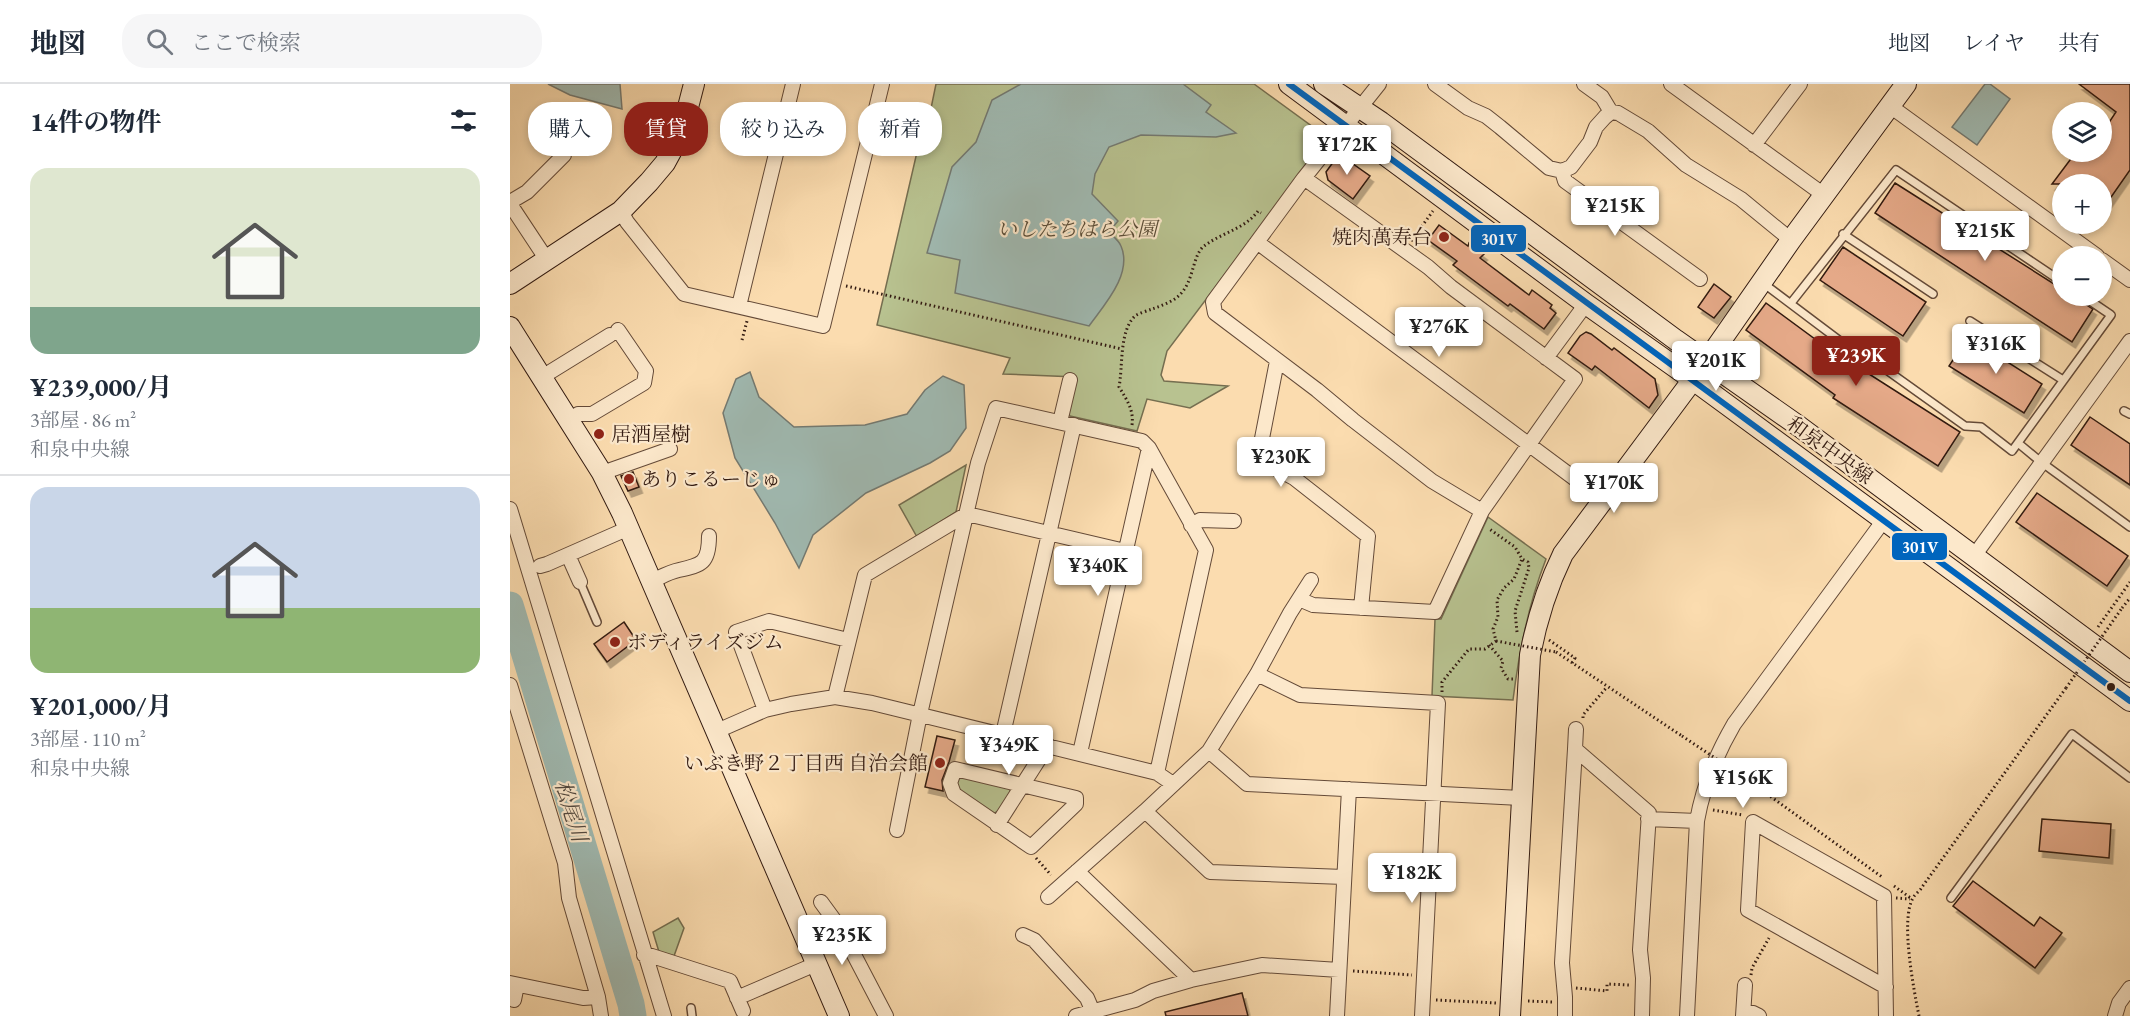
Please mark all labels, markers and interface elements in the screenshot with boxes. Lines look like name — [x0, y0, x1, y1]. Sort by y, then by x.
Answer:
search box — [122, 14, 542, 68]
text: 地図 — [30, 25, 86, 61]
icon: search — [143, 25, 176, 58]
text: ここで検索 — [191, 28, 301, 57]
text: 地図 — [1888, 29, 1930, 56]
text: レイヤ — [1963, 29, 2025, 56]
text: 共有 — [2058, 29, 2100, 56]
chip: 購入 — [528, 102, 612, 156]
chip: 賃貸 — [624, 102, 708, 156]
chip: 絞り込み — [720, 102, 846, 156]
chip: 新着 — [858, 102, 942, 156]
map controls — [2052, 102, 2112, 306]
button: layers — [2052, 102, 2112, 162]
icon: filters — [447, 104, 480, 137]
text: 14件の物件 — [30, 105, 162, 139]
pin: ¥172K — [1305, 125, 1389, 176]
text: ¥172K — [1317, 131, 1377, 157]
button: + — [2052, 174, 2112, 234]
pin: ¥215K — [1573, 186, 1657, 237]
text: ¥215K — [1585, 192, 1645, 218]
icon: home — [201, 207, 309, 315]
pin: ¥215K — [1943, 211, 2027, 262]
park label: いしたちはら公園 — [997, 216, 1160, 242]
text: ¥215K — [1955, 217, 2015, 243]
place label: 焼肉萬寿台 — [1332, 224, 1432, 250]
line badge: 301V — [1470, 224, 1527, 253]
text: 301V — [1481, 229, 1518, 250]
marker: 焼肉萬寿台 — [1437, 230, 1451, 244]
button: − — [2052, 246, 2112, 306]
pin: ¥276K — [1397, 307, 1481, 358]
text: ¥276K — [1409, 313, 1469, 339]
pin: ¥316K — [1954, 324, 2038, 375]
text: ¥316K — [1966, 330, 2026, 356]
pin: ¥239K — [1814, 336, 1898, 387]
pin: ¥201K — [1674, 341, 1758, 392]
text: ¥239K — [1826, 342, 1886, 368]
text: ¥201K — [1686, 347, 1746, 373]
text: ¥239,000/月 — [30, 370, 172, 404]
text: 3部屋 · 86 m² — [30, 407, 136, 433]
street label: 和泉中央線 — [1782, 410, 1878, 490]
place label: 居酒屋樹 — [611, 421, 691, 447]
marker: 居酒屋樹 — [592, 427, 606, 441]
text: 和泉中央線 — [30, 436, 130, 462]
pin: ¥230K — [1239, 437, 1323, 488]
text: ¥230K — [1251, 443, 1311, 469]
pin: ¥170K — [1572, 463, 1656, 514]
place label: ありこるーじゅ — [641, 466, 781, 492]
text: ¥170K — [1584, 469, 1644, 495]
marker: ありこるーじゅ — [622, 472, 636, 486]
icon: home — [201, 526, 309, 634]
line badge: 301V — [1891, 532, 1948, 561]
text: 301V — [1902, 537, 1939, 558]
pin: ¥340K — [1056, 546, 1140, 597]
text: ¥340K — [1068, 552, 1128, 578]
place label: ボディライズジム — [627, 629, 784, 655]
marker: ボディライズジム — [608, 635, 622, 649]
unlabelled marker — [2105, 681, 2117, 693]
text: ¥201,000/月 — [30, 689, 172, 723]
pin: ¥349K — [967, 725, 1051, 776]
text: 3部屋 · 110 m² — [30, 726, 146, 752]
text: ¥349K — [979, 731, 1039, 757]
place label: いぶき野２丁目西 自治会館 — [684, 750, 928, 776]
text: 和泉中央線 — [30, 755, 130, 781]
marker: いぶき野２丁目西 自治会館 — [933, 756, 947, 770]
pin: ¥156K — [1701, 758, 1785, 809]
text: ¥156K — [1713, 764, 1773, 790]
water label: 松尾川 — [549, 777, 594, 847]
pin: ¥182K — [1370, 853, 1454, 904]
text: ¥182K — [1382, 859, 1442, 885]
pin: ¥235K — [800, 915, 884, 966]
text: ¥235K — [812, 921, 872, 947]

